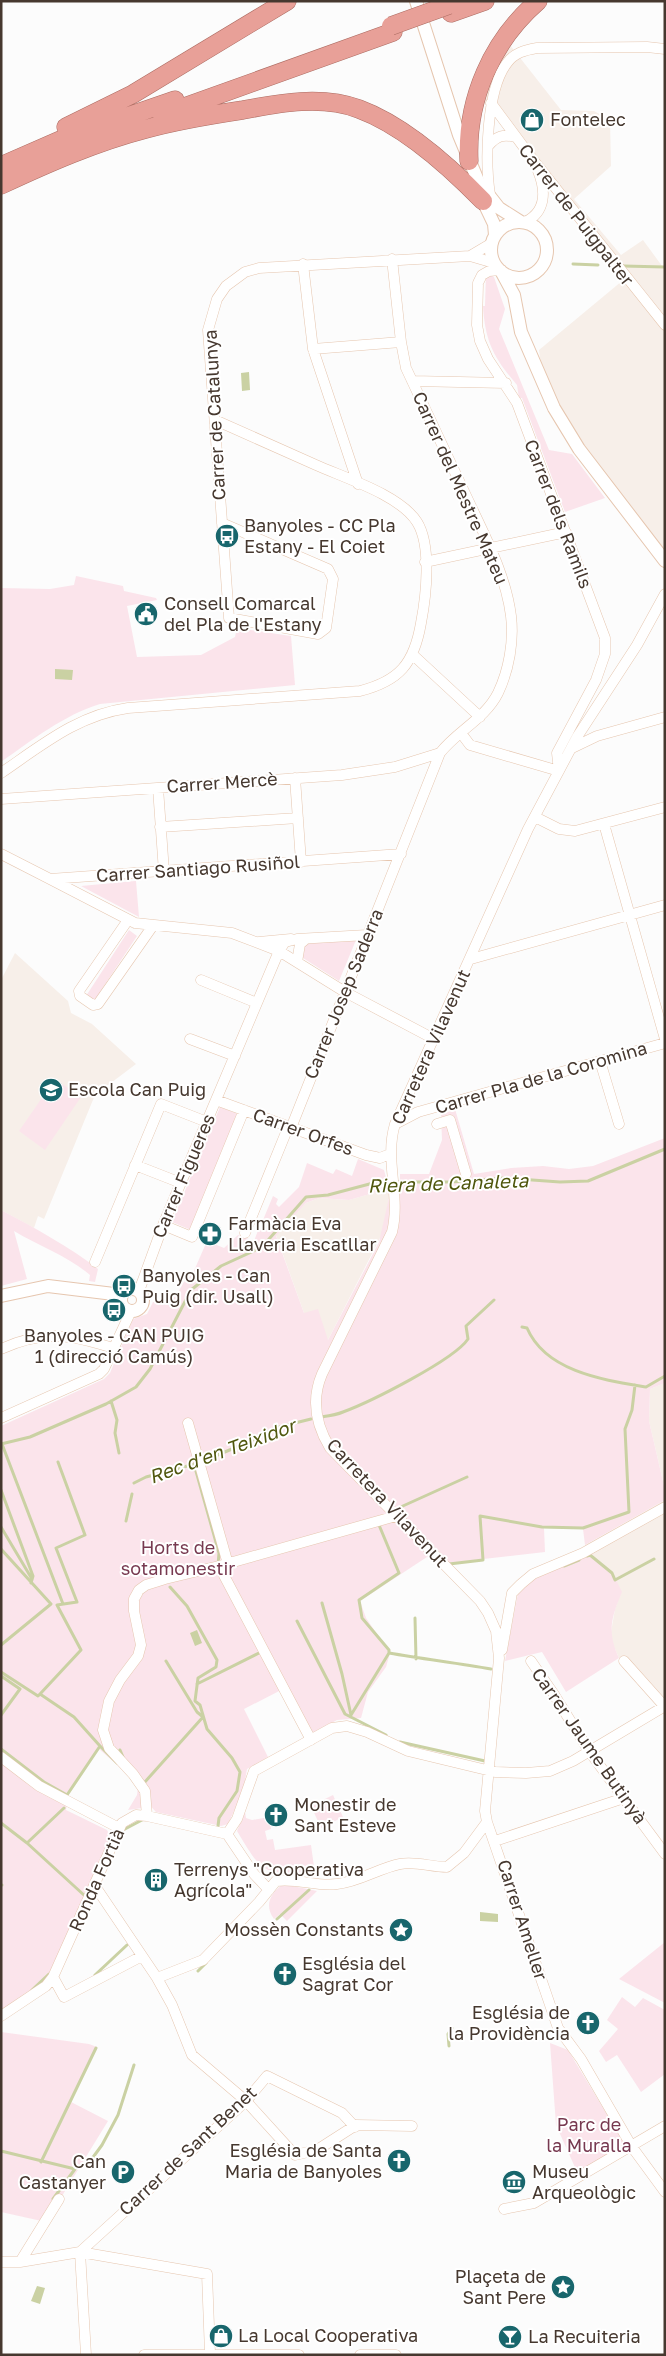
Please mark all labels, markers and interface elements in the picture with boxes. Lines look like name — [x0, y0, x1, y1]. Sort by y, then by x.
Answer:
shop icon: Fontelec — [519, 107, 545, 133]
place label: Fontelec — [550, 108, 626, 130]
street label: Carrer de Puigpalter — [515, 139, 639, 290]
street label: Carrer de Catalunya — [199, 329, 229, 501]
street label: Carrer del Mestre Mateu — [408, 388, 513, 587]
street label: Carrer dels Ramils — [520, 436, 597, 591]
place label: Banyoles - CC Pla Estany - El Coiet — [244, 514, 396, 557]
bus stop icon: Banyoles - CC Pla Estany - El Coiet — [214, 523, 240, 549]
place label: Consell Comarcal del Pla de l'Estany — [164, 592, 322, 635]
public building icon: Consell Comarcal del Pla de l'Estany — [133, 601, 159, 627]
street label: Carrer Mercè — [166, 767, 278, 797]
street label: Carrer Santiago Rusiñol — [95, 850, 301, 886]
street label: Carrer Josep Saderra — [299, 905, 387, 1082]
street label: Carretera Vilavenut — [386, 966, 474, 1128]
street label: Carrer Pla de la Coromina — [432, 1036, 649, 1118]
school or university icon: Escola Can Puig — [38, 1077, 64, 1103]
place label: Escola Can Puig — [68, 1078, 206, 1100]
street label: Carrer Orfes — [250, 1103, 357, 1159]
street label: Carrer Figueres — [147, 1110, 219, 1241]
water label: Riera de Canaleta — [367, 1168, 530, 1197]
place label: Farmàcia Eva Llaveria Escatllar — [228, 1212, 377, 1255]
pharmacy icon: Farmàcia Eva Llaveria Escatllar — [197, 1221, 223, 1247]
place label: Banyoles - Can Puig (dir. Usall) — [142, 1264, 274, 1307]
bus stop icon: Banyoles - Can Puig (dir. Usall) — [111, 1273, 137, 1299]
bus stop icon: Banyoles - CAN PUIG 1 (direcció Camús) — [101, 1297, 127, 1323]
place label: Banyoles - CAN PUIG 1 (direcció Camús) — [24, 1324, 204, 1367]
water label: Rec d'en Teixidor — [145, 1412, 301, 1488]
street label: Carretera Vilavenut — [323, 1434, 453, 1571]
park label: Horts de sotamonestir — [121, 1536, 235, 1579]
street label: Carrer Jaume Butinyà — [528, 1663, 652, 1828]
place label: Monestir de Sant Esteve — [294, 1793, 396, 1836]
church icon: Monestir de Sant Esteve — [263, 1802, 289, 1828]
street label: Ronda Fortià — [64, 1825, 129, 1935]
street label: Carrer Ameller — [493, 1857, 553, 1983]
place label: Terrenys "Cooperativa Agrícola" — [174, 1858, 364, 1901]
building icon: Terrenys "Cooperativa Agrícola" — [143, 1867, 169, 1893]
place icon: Mossèn Constants — [388, 1917, 414, 1943]
place label: Mossèn Constants — [224, 1918, 384, 1940]
place label: Església del Sagrat Cor — [302, 1952, 406, 1995]
church icon: Església del Sagrat Cor — [272, 1961, 298, 1987]
place label: Església de la Providència — [448, 2001, 570, 2044]
church icon: Església de la Providència — [575, 2010, 601, 2036]
street label: Carrer de Sant Benet — [114, 2081, 261, 2220]
park label: Parc de la Muralla — [546, 2113, 632, 2156]
place label: Església de Santa Maria de Banyoles — [225, 2139, 382, 2182]
church icon: Església de Santa Maria de Banyoles — [386, 2148, 412, 2174]
place label: Can Castanyer — [19, 2150, 106, 2193]
parking icon: Can Castanyer — [110, 2159, 136, 2185]
place label: Museu Arqueològic — [532, 2160, 636, 2203]
museum icon: Museu Arqueològic — [501, 2169, 527, 2195]
place label: Plaçeta de Sant Pere — [455, 2265, 546, 2308]
place icon: Plaçeta de Sant Pere — [550, 2274, 576, 2300]
shop icon: La Local Cooperativa — [208, 2323, 234, 2349]
place label: La Local Cooperativa — [238, 2324, 418, 2346]
bar icon: La Recuiteria — [497, 2324, 523, 2350]
place label: La Recuiteria — [528, 2325, 641, 2347]

